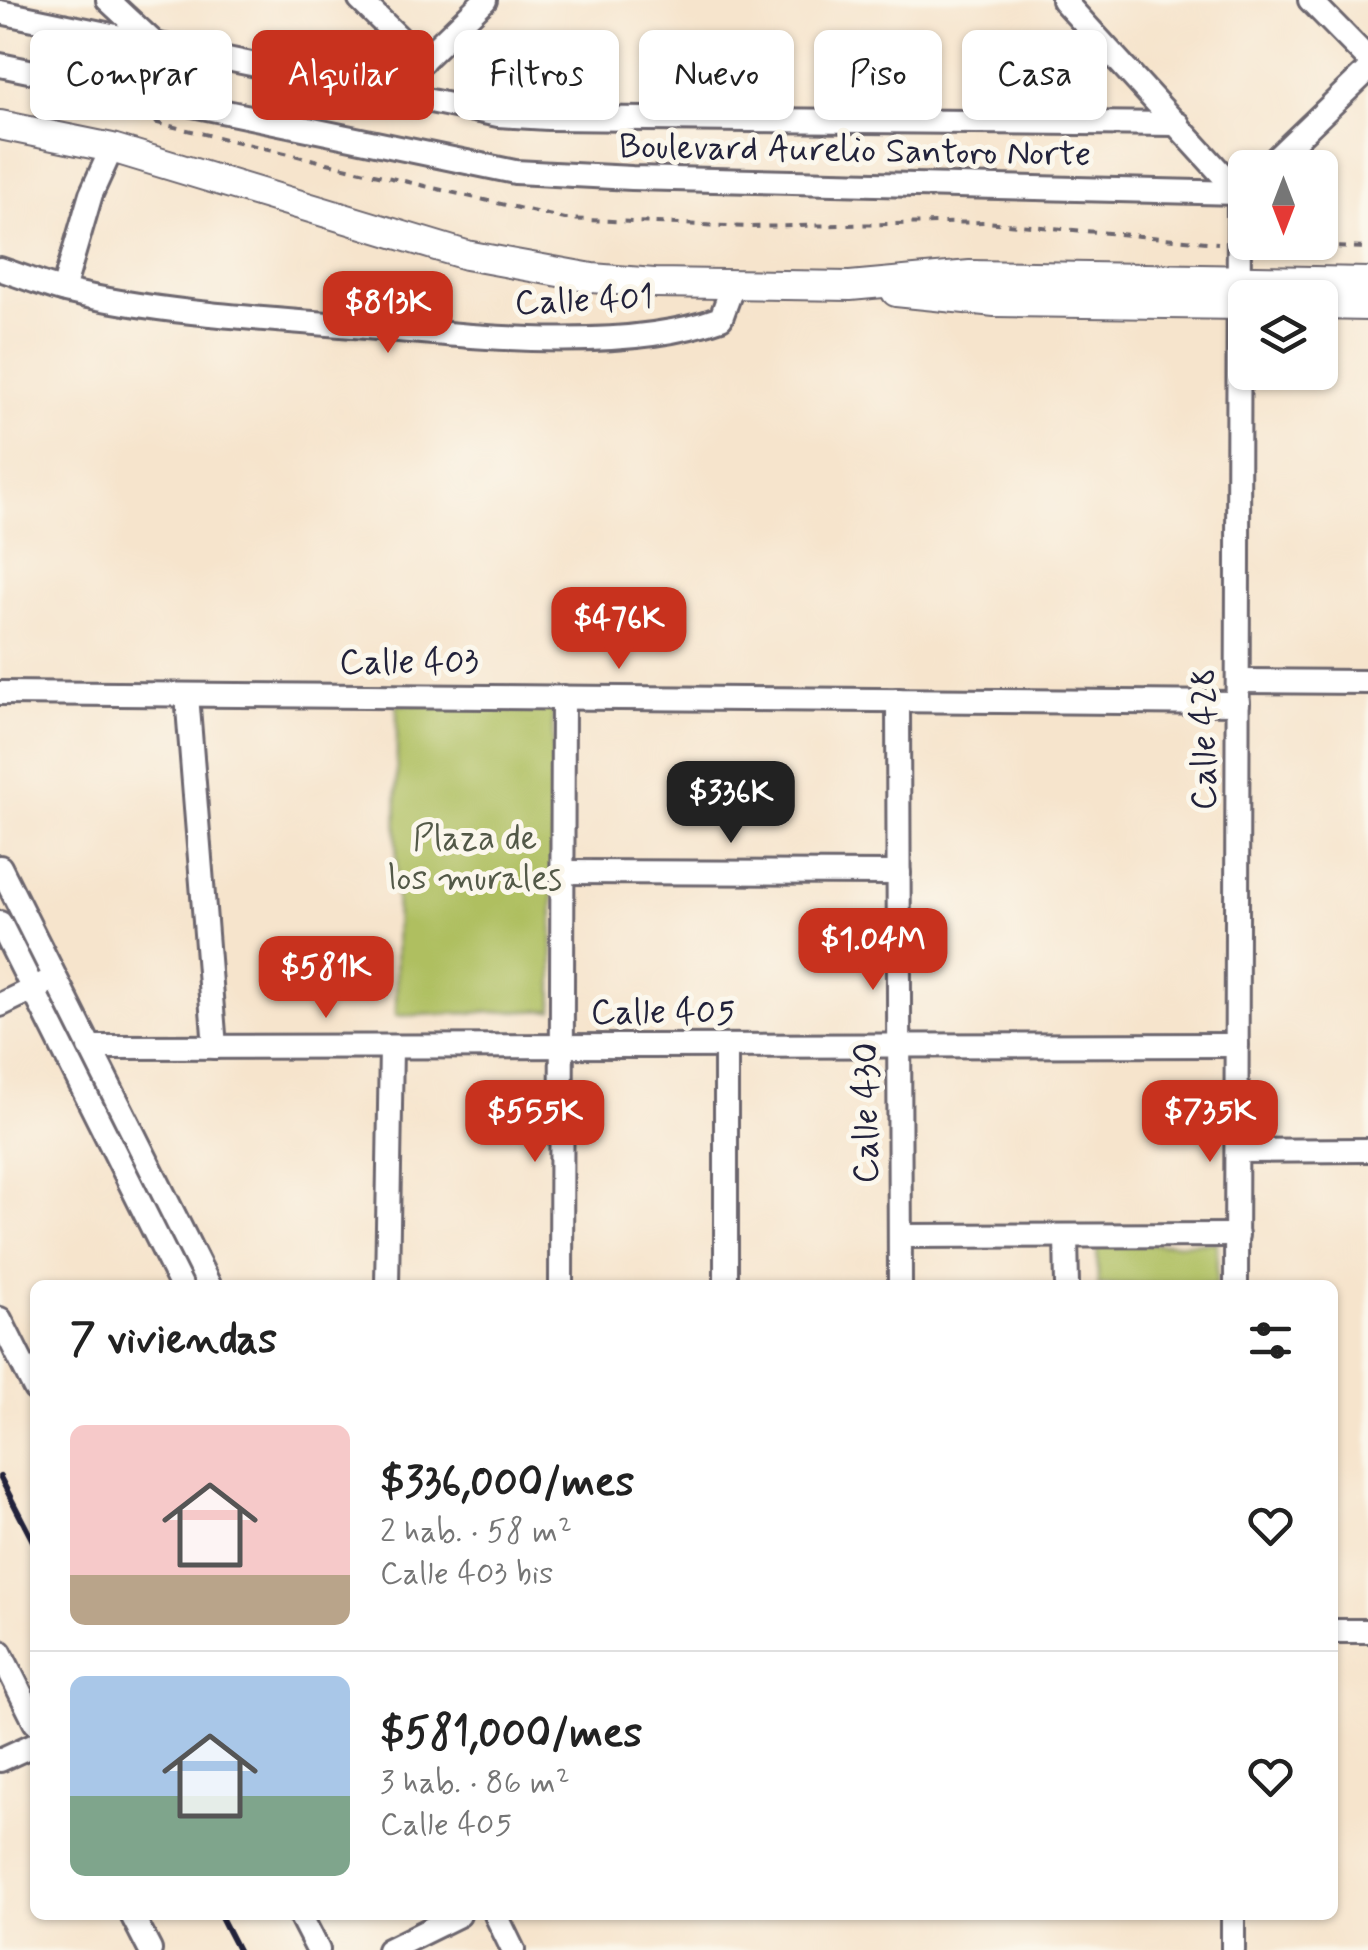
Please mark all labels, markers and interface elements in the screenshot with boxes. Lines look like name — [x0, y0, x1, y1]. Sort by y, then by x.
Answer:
chip: Comprar — [30, 30, 232, 120]
chip: Alquilar — [252, 30, 434, 120]
chip: Filtros — [454, 30, 619, 120]
chip: Nuevo — [639, 30, 794, 120]
chip: Piso — [814, 30, 942, 120]
chip: Casa — [962, 30, 1107, 120]
street label: Boulevard Aurelio Santoro Norte — [619, 124, 1091, 178]
north arrow — [1228, 150, 1338, 260]
map controls — [1228, 150, 1338, 390]
pin: $813K — [318, 271, 458, 356]
street label: Calle 401 — [514, 276, 654, 326]
button: layers — [1228, 280, 1338, 390]
text: $813K — [345, 282, 431, 324]
pin: $476K — [549, 587, 689, 672]
text: $476K — [573, 598, 665, 640]
street label: Calle 403 — [339, 640, 479, 686]
street label: Calle 428 — [1182, 668, 1228, 810]
pin: $336K — [661, 761, 801, 846]
text: $336K — [689, 772, 773, 814]
park label: Plaza de los murales — [388, 816, 562, 902]
pin: $1.04M — [792, 908, 954, 993]
text: $1.04M — [820, 919, 926, 961]
pin: $581K — [256, 936, 396, 1021]
text: $581K — [281, 947, 371, 989]
street label: Calle 405 — [591, 990, 735, 1036]
street label: Calle 430 — [844, 1043, 890, 1183]
pin: $555K — [465, 1080, 605, 1165]
pin: $735K — [1140, 1080, 1280, 1165]
text: $555K — [487, 1091, 583, 1133]
text: $735K — [1164, 1091, 1256, 1133]
text: 7 viviendas — [70, 1313, 277, 1368]
icon: filters — [1243, 1313, 1298, 1368]
text: $336,000/mes — [380, 1456, 634, 1511]
icon: home — [150, 1465, 270, 1585]
icon: heart — [1243, 1498, 1298, 1553]
text: 2 hab. · 58 m² — [380, 1511, 572, 1553]
text: Calle 403 bis — [380, 1553, 553, 1595]
text: $581,000/mes — [380, 1707, 642, 1762]
icon: home — [150, 1716, 270, 1836]
icon: heart — [1243, 1749, 1298, 1804]
text: 3 hab. · 86 m² — [380, 1762, 570, 1804]
text: Calle 405 — [380, 1804, 512, 1846]

